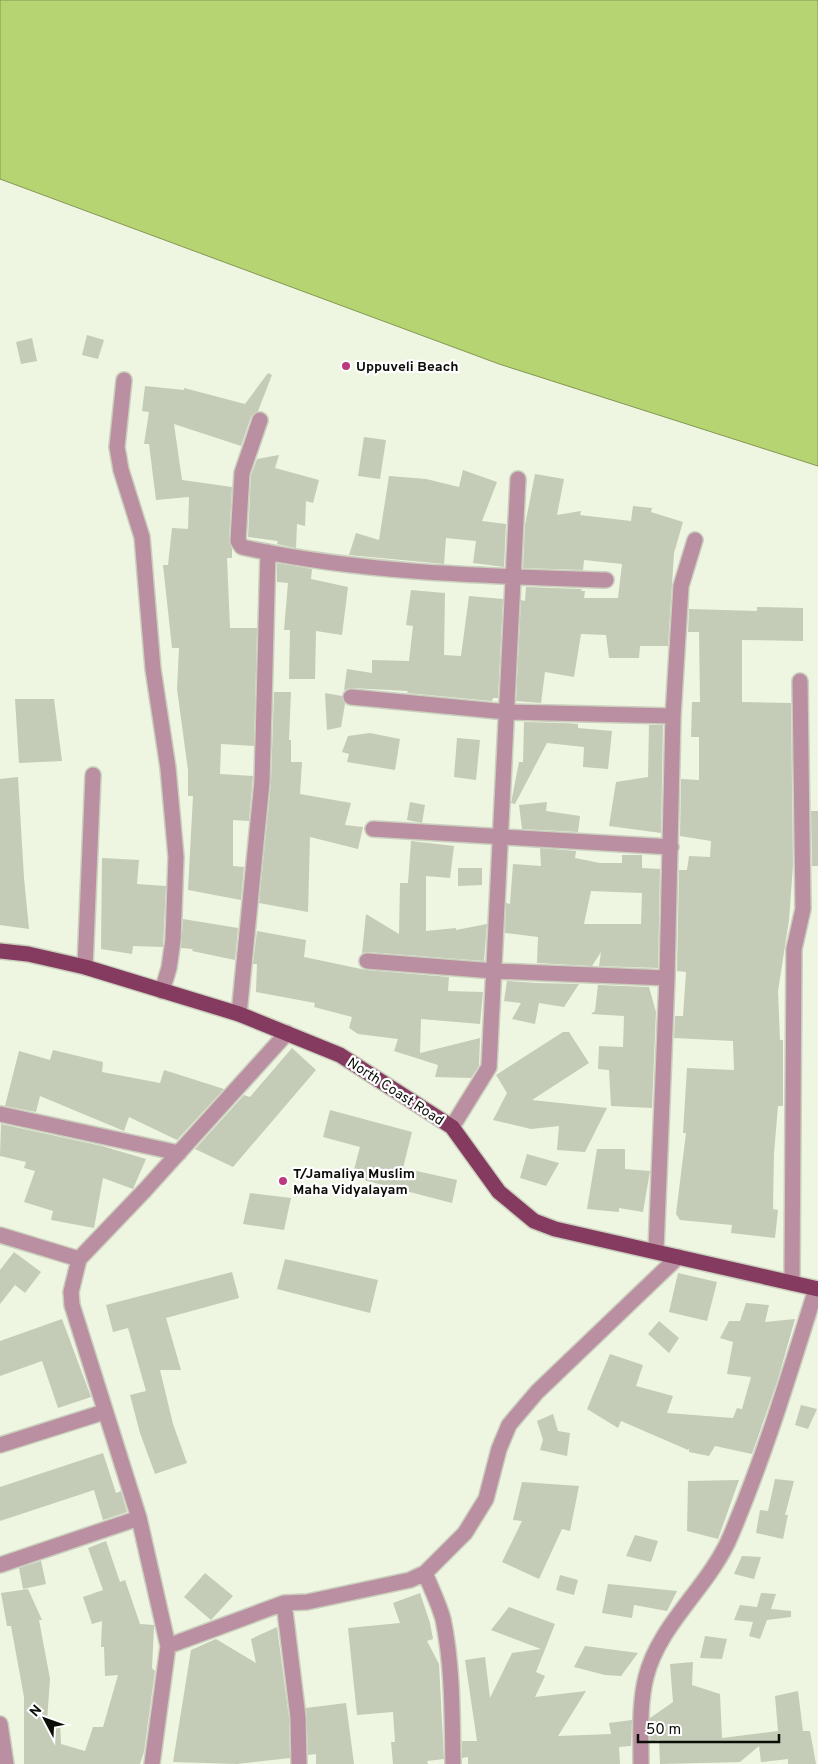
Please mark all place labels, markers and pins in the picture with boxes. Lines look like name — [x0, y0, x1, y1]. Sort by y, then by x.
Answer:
place label: Uppuveli Beach — [356, 359, 459, 376]
marker: Uppuveli Beach — [340, 360, 352, 372]
place label: T/Jamaliya Muslim Maha Vidyalayam — [293, 1166, 415, 1199]
marker: T/Jamaliya Muslim Maha Vidyalayam — [277, 1175, 289, 1187]

